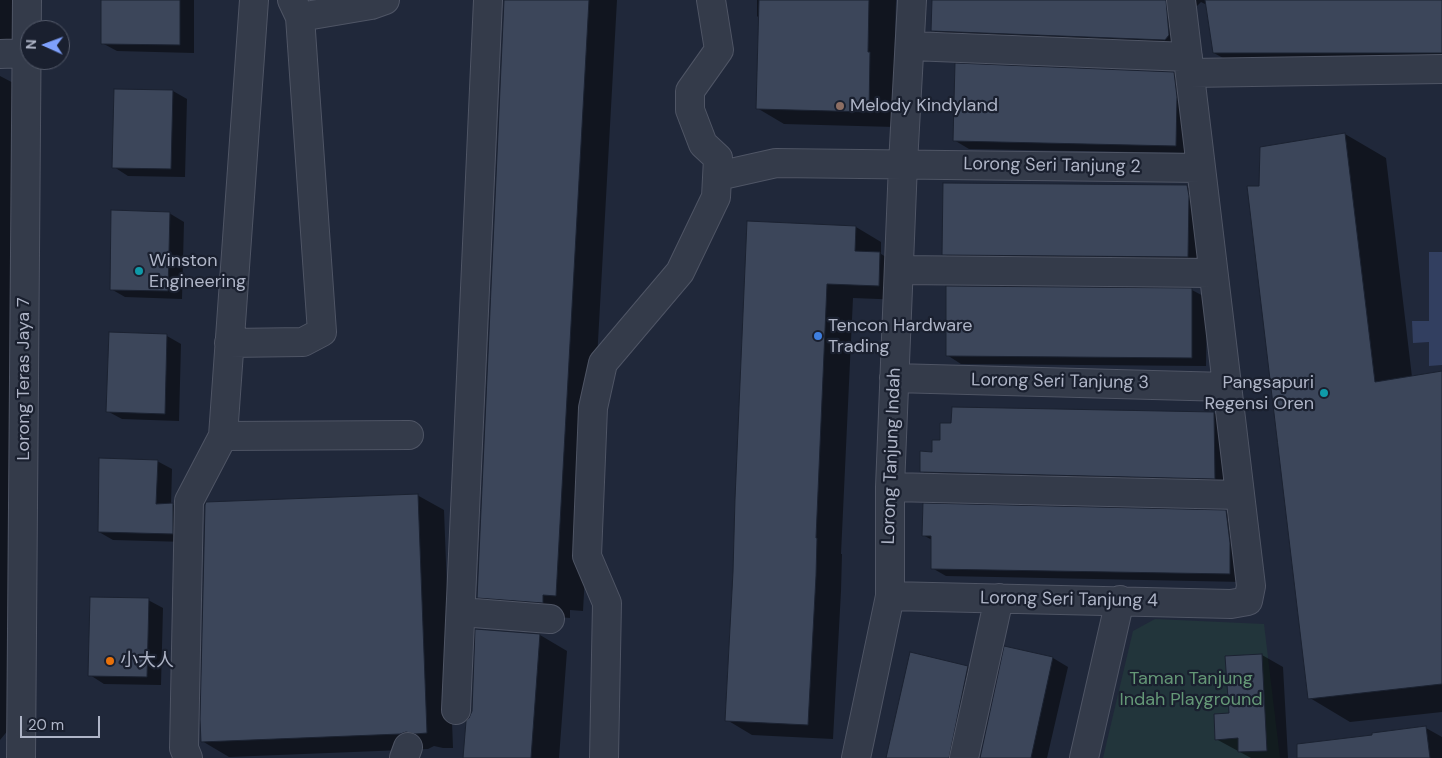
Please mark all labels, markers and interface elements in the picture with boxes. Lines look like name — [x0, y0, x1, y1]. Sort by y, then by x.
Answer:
north arrow — [20, 20, 70, 70]
text: N — [22, 39, 40, 50]
place label: Melody Kindyland — [850, 95, 998, 117]
marker: Melody Kindyland — [834, 100, 846, 112]
street label: Lorong Seri Tanjung 2 — [963, 154, 1141, 178]
place label: Winston Engineering — [149, 250, 246, 292]
marker: Winston Engineering — [133, 265, 145, 277]
street label: Lorong Teras Jaya 7 — [13, 297, 35, 461]
place label: Tencon Hardware Trading — [828, 315, 973, 358]
marker: Tencon Hardware Trading — [812, 330, 824, 342]
street label: Lorong Tanjung Indah — [878, 367, 906, 545]
street label: Lorong Seri Tanjung 3 — [971, 370, 1149, 394]
place label: Pangsapuri Regensi Oren — [1204, 372, 1314, 414]
marker: Pangsapuri Regensi Oren — [1318, 387, 1330, 399]
street label: Lorong Seri Tanjung 4 — [980, 588, 1158, 612]
place label: 小大人 — [120, 650, 174, 672]
marker: 小大人 — [104, 655, 116, 667]
park label: Taman Tanjung Indah Playground — [1119, 668, 1263, 711]
scale bar — [22, 706, 102, 738]
text: 20 m — [28, 715, 64, 735]

